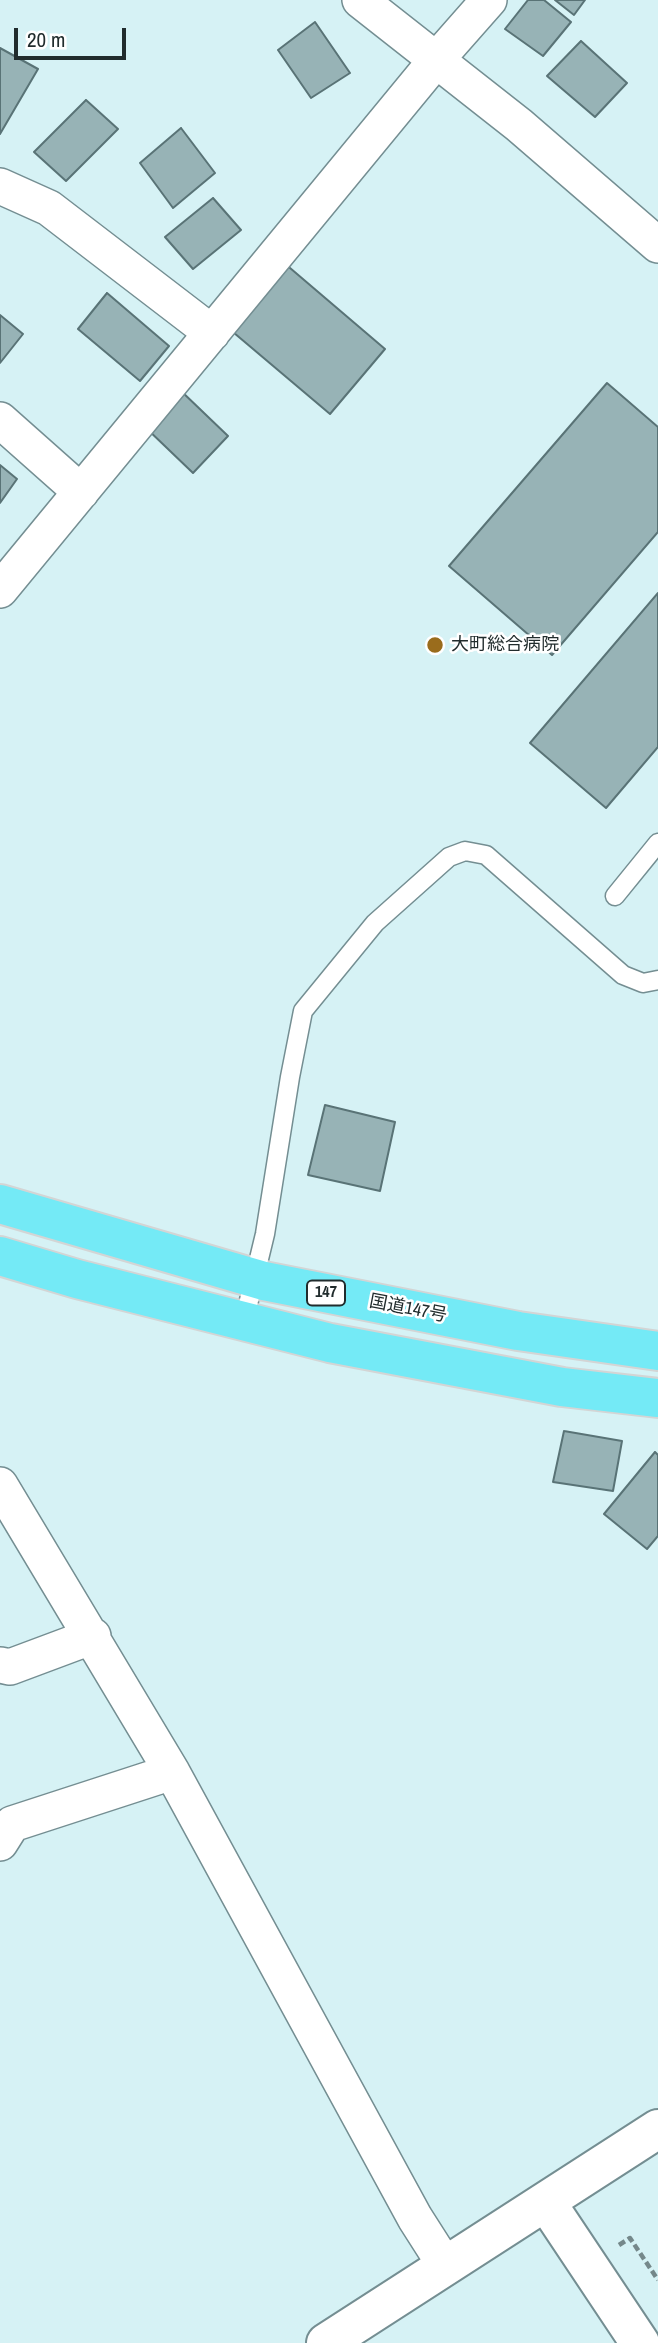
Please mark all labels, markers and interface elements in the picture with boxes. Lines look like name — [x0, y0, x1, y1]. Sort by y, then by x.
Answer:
scale bar — [18, 14, 130, 58]
text: 20 m — [27, 25, 65, 54]
place label: 大町総合病院 — [451, 634, 559, 656]
marker: 大町総合病院 — [425, 635, 445, 655]
road number: 147 — [307, 1280, 345, 1306]
street label: 国道147号 — [367, 1291, 449, 1327]

